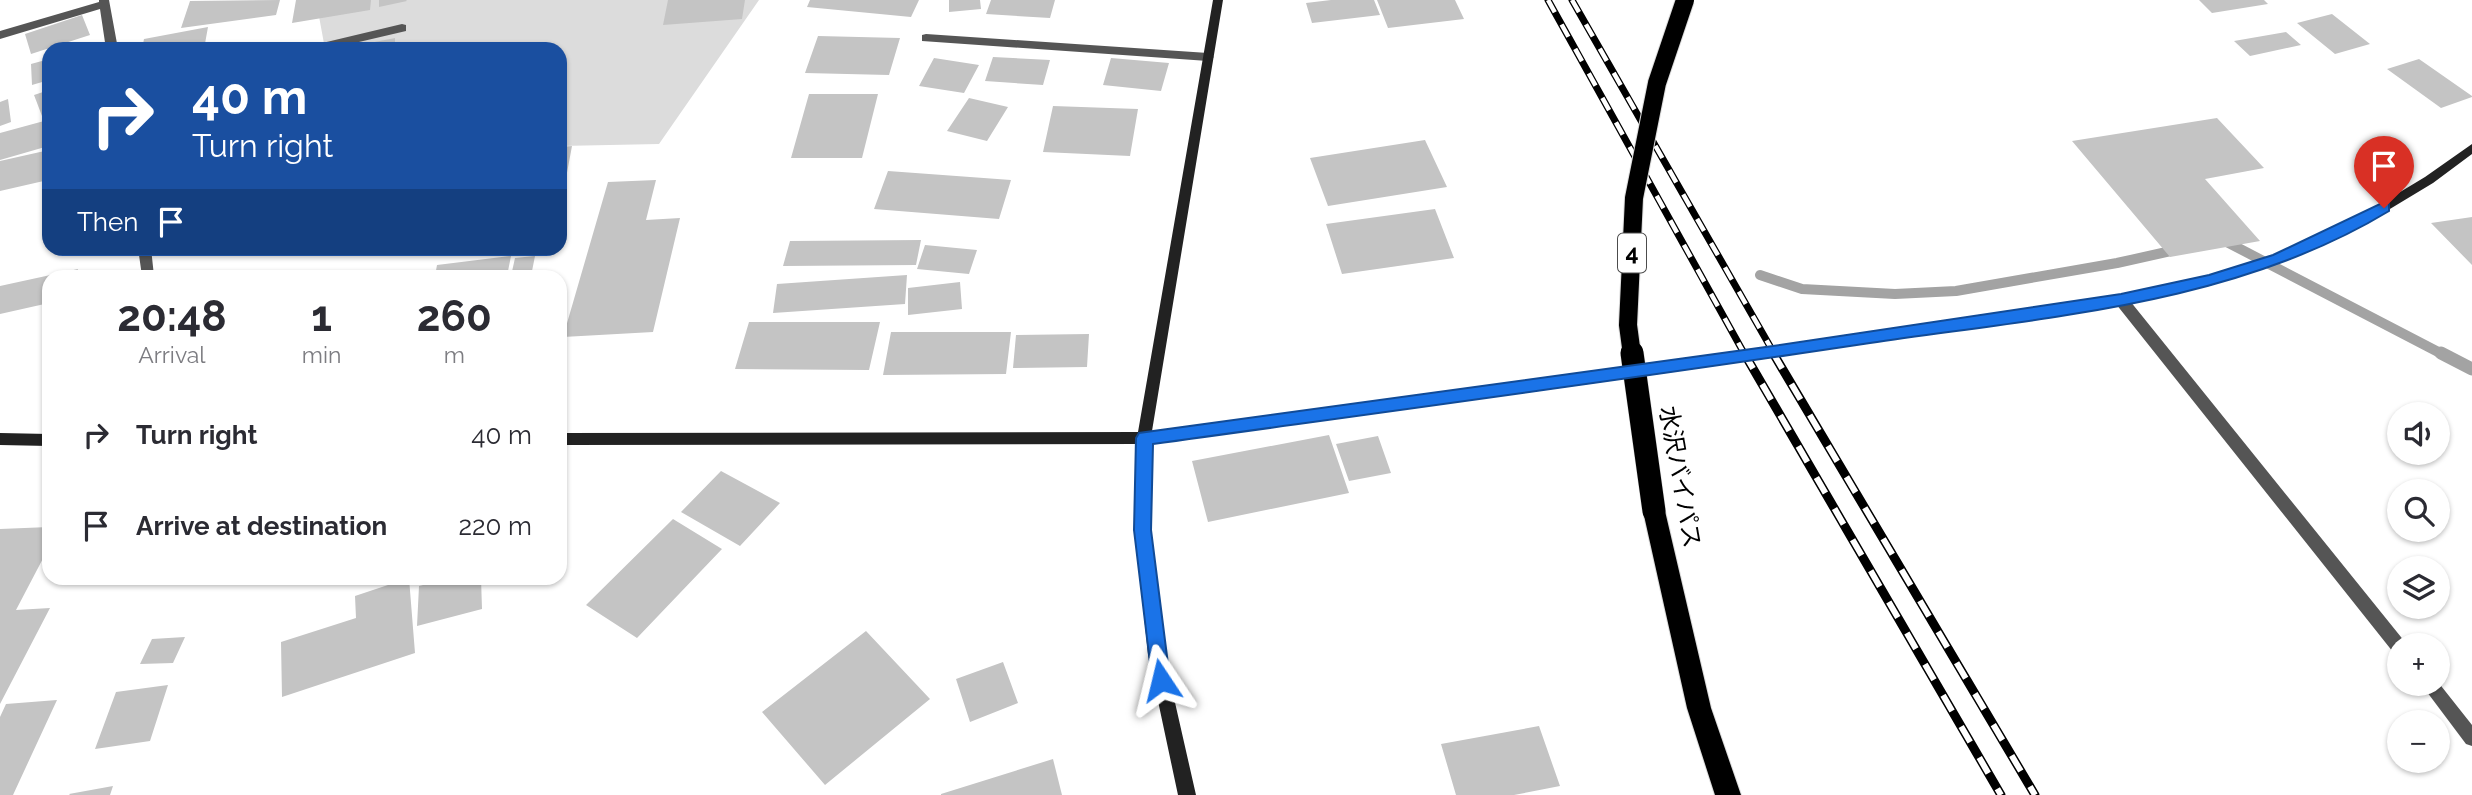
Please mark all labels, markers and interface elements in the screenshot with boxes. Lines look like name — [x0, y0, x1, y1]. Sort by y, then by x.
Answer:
text: 40 m — [192, 68, 307, 125]
icon: right — [77, 70, 168, 161]
text: Turn right — [192, 127, 333, 164]
pin — [2354, 136, 2414, 208]
icon: arrive — [2365, 147, 2403, 185]
icon: arrive — [152, 203, 190, 241]
text: Then — [77, 207, 138, 237]
road number: 4 — [1618, 234, 1646, 272]
text: 20:48 — [117, 292, 227, 341]
text: 1 — [311, 292, 332, 341]
text: 260 — [417, 292, 492, 341]
text: Arrival — [138, 341, 206, 368]
text: min — [302, 341, 341, 368]
text: m — [444, 341, 465, 368]
map controls — [2387, 402, 2450, 773]
button: sound — [2387, 402, 2450, 465]
street label: 水沢バイパス — [1654, 404, 1707, 550]
icon: right — [77, 416, 115, 454]
text: Turn right — [136, 420, 257, 450]
text: 40 m — [471, 420, 532, 450]
button: search — [2387, 479, 2450, 542]
icon: arrive — [77, 507, 115, 545]
text: Arrive at destination — [136, 511, 387, 541]
text: 220 m — [458, 511, 532, 541]
button: layers — [2387, 556, 2450, 619]
button: + — [2387, 633, 2450, 696]
position arrow — [1124, 643, 1198, 717]
button: − — [2387, 710, 2450, 773]

